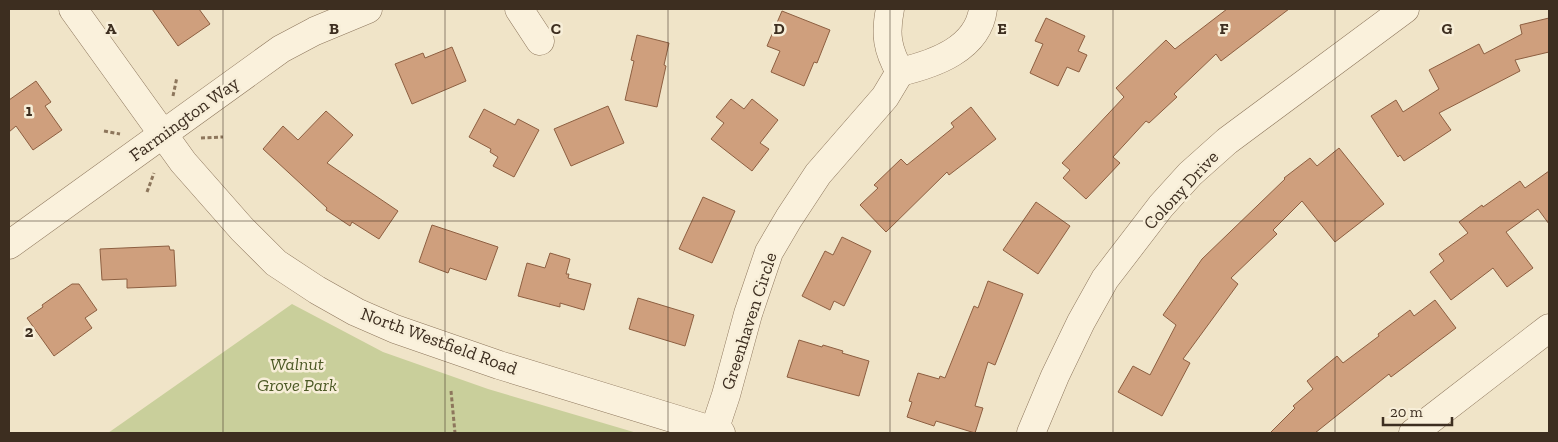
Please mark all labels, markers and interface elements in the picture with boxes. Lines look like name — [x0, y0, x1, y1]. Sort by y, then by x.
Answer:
text: A — [106, 19, 117, 38]
text: B — [329, 19, 339, 38]
text: C — [551, 19, 561, 38]
text: D — [773, 19, 785, 38]
text: E — [997, 19, 1007, 38]
text: F — [1219, 19, 1229, 38]
text: G — [1442, 19, 1453, 38]
street label: Farmington Way — [125, 71, 244, 166]
text: 1 — [26, 101, 33, 120]
street label: Colony Drive — [1139, 146, 1223, 234]
street label: Greenhaven Circle — [716, 250, 782, 392]
street label: North Westfield Road — [358, 302, 520, 380]
text: 2 — [25, 322, 34, 341]
park label: Walnut Grove Park — [257, 353, 337, 396]
scale bar — [1383, 394, 1452, 426]
text: 20 m — [1390, 403, 1423, 421]

